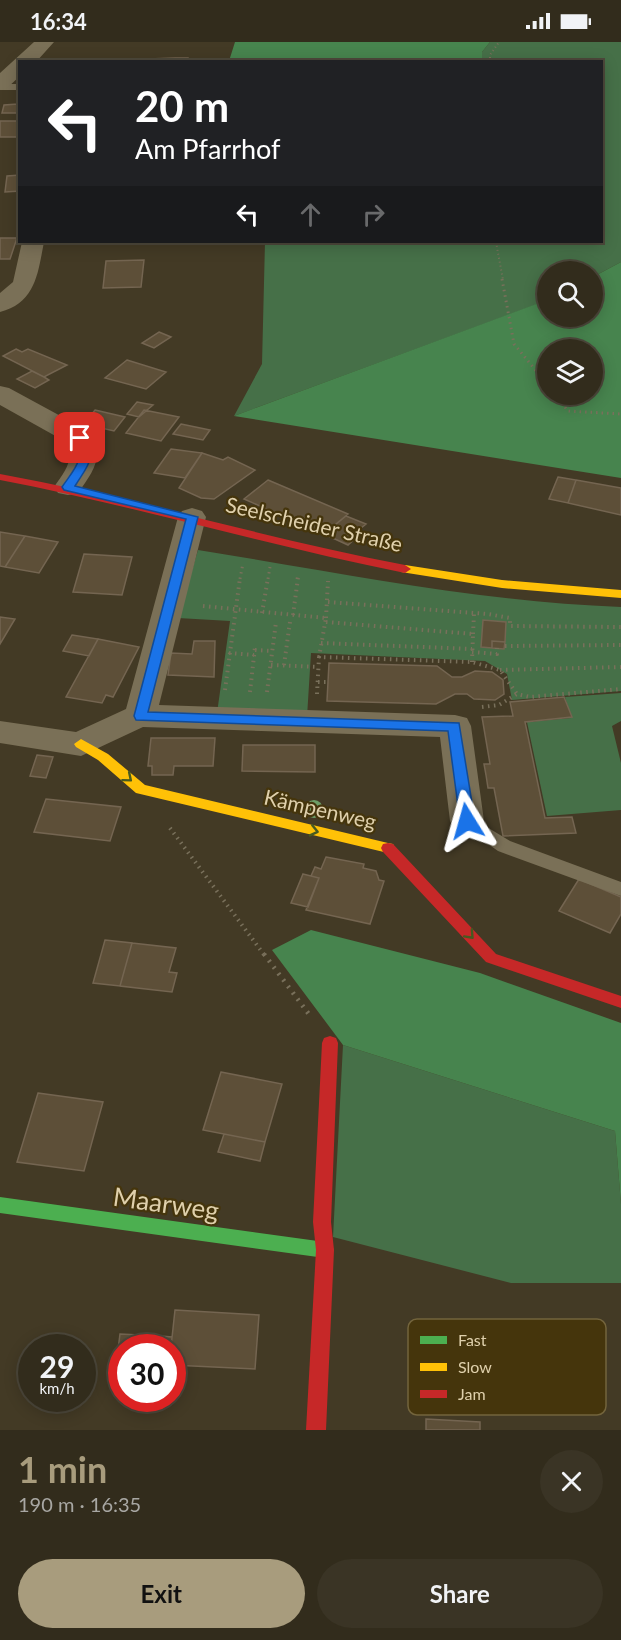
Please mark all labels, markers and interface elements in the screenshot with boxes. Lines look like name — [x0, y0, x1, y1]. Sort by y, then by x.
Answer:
text: 16:34 — [30, 8, 87, 35]
text: 20 m — [135, 81, 229, 131]
icon: left — [36, 84, 114, 162]
text: Am Pfarrhof — [135, 132, 281, 165]
icon: left — [231, 198, 264, 231]
icon: ahead — [294, 198, 327, 231]
icon: right — [357, 198, 390, 231]
map controls — [537, 261, 603, 405]
button: search — [537, 261, 603, 327]
button: layers — [537, 339, 603, 405]
pin — [54, 412, 105, 463]
icon: arrive — [63, 421, 96, 454]
street label: Seelscheider Straße — [224, 491, 405, 556]
one-way arrow — [121, 771, 132, 782]
street label: Kämpenweg — [262, 783, 379, 834]
position arrow — [435, 789, 499, 853]
one-way arrow — [309, 823, 319, 836]
one-way arrow — [463, 928, 474, 939]
street label: Maarweg — [111, 1180, 221, 1226]
legend — [408, 1319, 606, 1415]
text: Fast — [458, 1330, 487, 1349]
speed limit sign: 30 — [108, 1334, 186, 1412]
text: 29 — [40, 1348, 74, 1384]
text: Slow — [458, 1357, 492, 1376]
text: km/h — [39, 1379, 75, 1397]
text: Jam — [458, 1384, 486, 1403]
text: 1 min — [18, 1447, 107, 1491]
button: close — [540, 1450, 603, 1513]
text: 190 m · 16:35 — [18, 1492, 141, 1516]
button: Exit — [18, 1559, 305, 1628]
button: Share — [317, 1559, 603, 1628]

